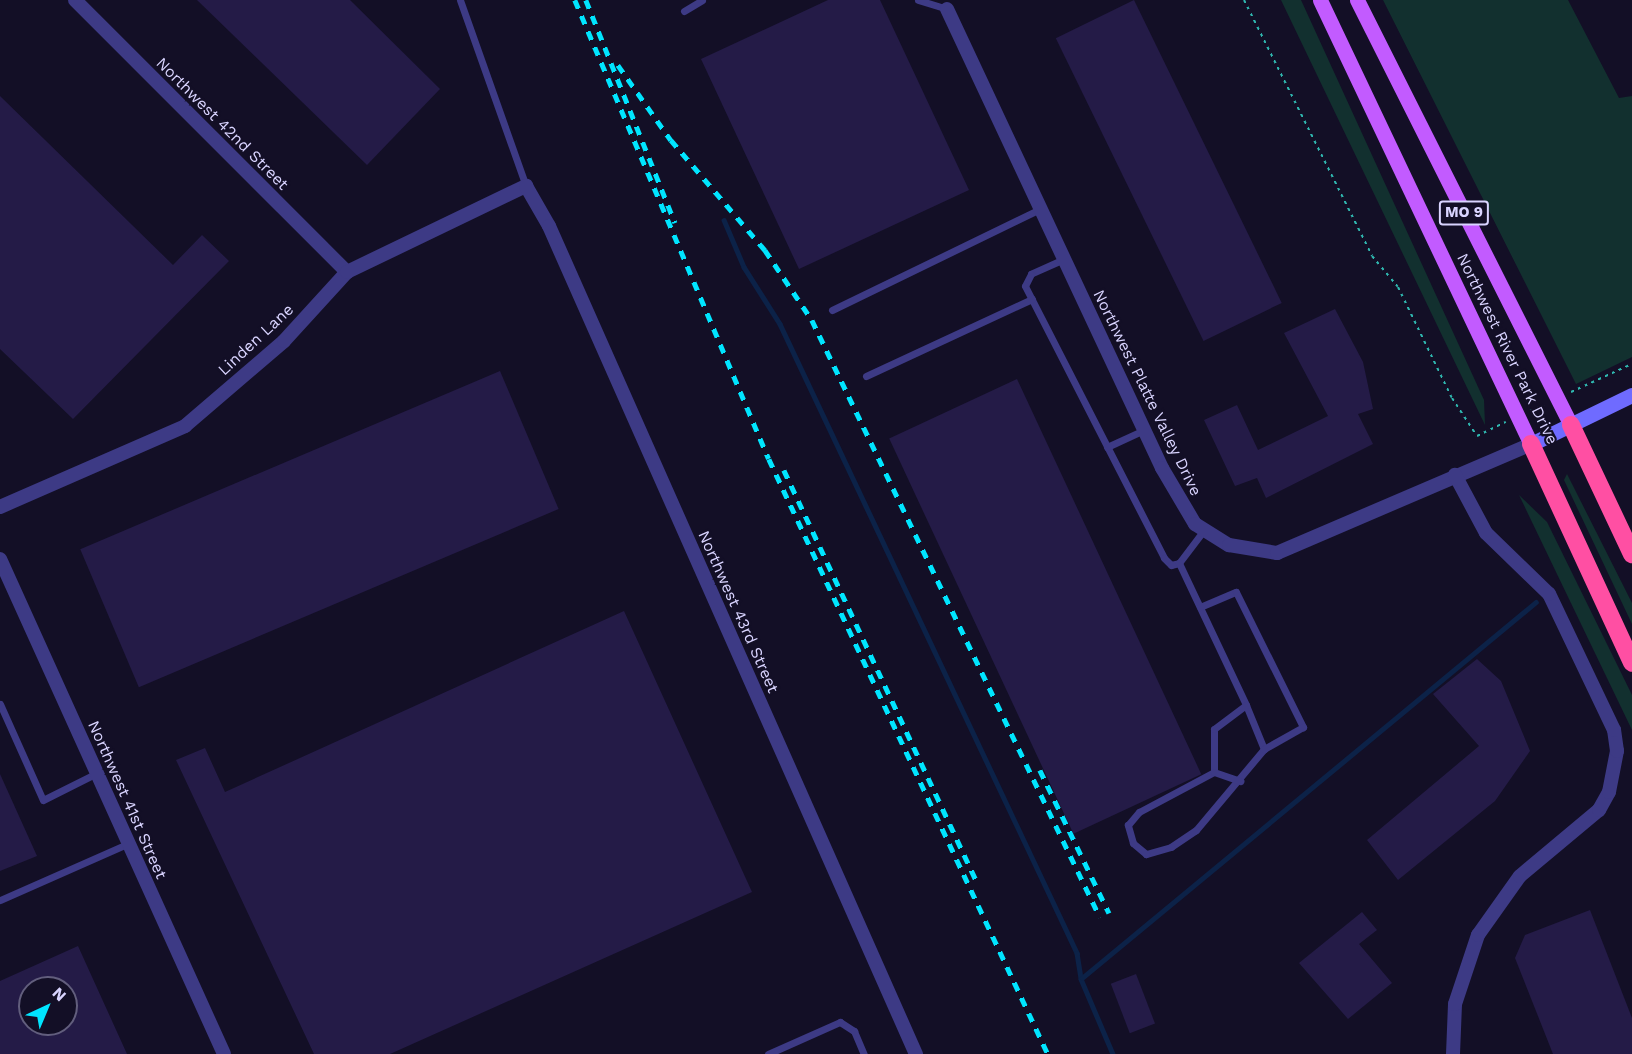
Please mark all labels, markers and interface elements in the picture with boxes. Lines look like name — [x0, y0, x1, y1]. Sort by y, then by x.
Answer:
street label: Northwest 42nd Street — [152, 54, 292, 194]
road number: MO 9 — [1438, 201, 1490, 225]
street label: Northwest River Park Drive — [1452, 250, 1562, 448]
street label: Northwest Platte Valley Drive — [1088, 286, 1206, 500]
street label: Linden Lane — [214, 300, 298, 380]
street label: Northwest 43rd Street — [693, 528, 783, 696]
street label: Northwest 41st Street — [83, 718, 171, 882]
north arrow — [18, 976, 78, 1036]
text: N — [49, 983, 70, 1005]

